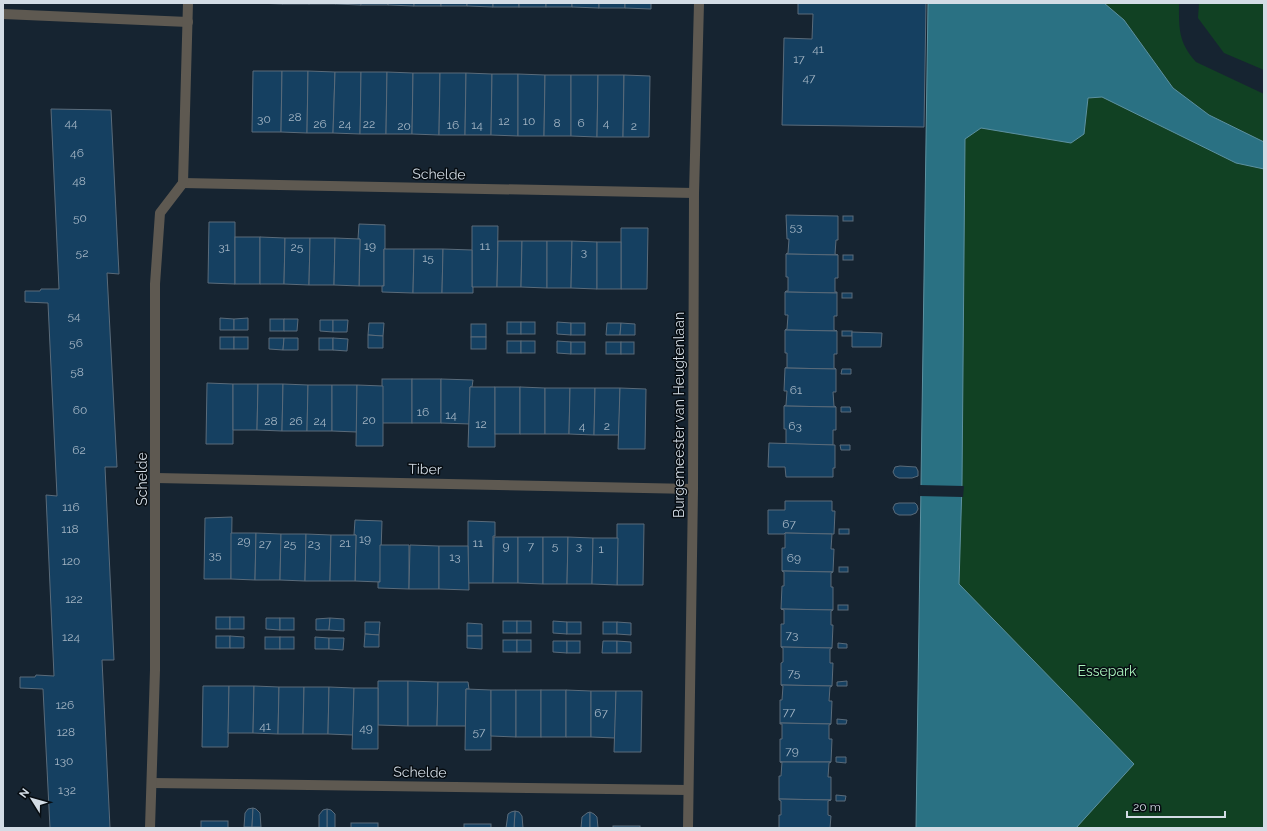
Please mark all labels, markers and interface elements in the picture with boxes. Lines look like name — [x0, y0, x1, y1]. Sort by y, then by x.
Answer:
house number: 41 — [812, 42, 824, 56]
house number: 17 — [793, 52, 805, 66]
house number: 47 — [803, 71, 816, 85]
house number: 28 — [288, 110, 302, 124]
house number: 30 — [257, 112, 271, 126]
house number: 12 — [498, 114, 510, 128]
house number: 10 — [523, 114, 535, 128]
house number: 44 — [64, 116, 78, 130]
house number: 8 — [553, 116, 561, 130]
house number: 6 — [577, 116, 585, 130]
house number: 4 — [603, 116, 610, 130]
house number: 26 — [313, 117, 327, 131]
house number: 24 — [339, 117, 352, 131]
house number: 22 — [363, 117, 375, 131]
house number: 16 — [447, 118, 459, 132]
house number: 14 — [471, 118, 483, 132]
house number: 20 — [397, 119, 411, 133]
house number: 2 — [631, 119, 637, 133]
house number: 46 — [70, 146, 84, 160]
street label: Schelde — [412, 166, 466, 182]
house number: 48 — [72, 174, 86, 188]
house number: 50 — [73, 211, 87, 225]
house number: 53 — [790, 220, 802, 234]
house number: 19 — [364, 239, 376, 253]
house number: 11 — [480, 239, 490, 253]
house number: 31 — [218, 240, 230, 254]
house number: 25 — [291, 240, 304, 254]
house number: 3 — [581, 245, 587, 259]
house number: 52 — [76, 246, 88, 260]
house number: 15 — [422, 251, 434, 265]
house number: 54 — [67, 309, 81, 323]
street label: Burgemeester van Heugtenlaan — [671, 312, 687, 518]
house number: 56 — [69, 336, 83, 350]
house number: 58 — [70, 365, 84, 379]
house number: 61 — [790, 383, 802, 397]
house number: 60 — [73, 403, 87, 417]
house number: 16 — [417, 405, 429, 419]
house number: 14 — [445, 408, 457, 422]
house number: 20 — [362, 413, 376, 427]
house number: 28 — [264, 414, 278, 428]
house number: 26 — [289, 414, 303, 428]
house number: 24 — [314, 414, 327, 428]
house number: 12 — [475, 417, 487, 431]
house number: 4 — [579, 419, 586, 433]
house number: 2 — [604, 419, 610, 433]
house number: 63 — [788, 419, 802, 433]
house number: 62 — [72, 443, 86, 457]
street label: Schelde — [134, 452, 150, 506]
street label: Tiber — [408, 461, 442, 477]
house number: 116 — [62, 500, 80, 514]
house number: 67 — [782, 517, 796, 531]
house number: 118 — [61, 522, 79, 536]
house number: 19 — [359, 532, 371, 546]
house number: 29 — [237, 534, 251, 548]
house number: 21 — [339, 536, 351, 550]
house number: 11 — [473, 536, 483, 550]
house number: 27 — [259, 537, 272, 551]
house number: 25 — [284, 537, 297, 551]
house number: 23 — [308, 537, 320, 551]
house number: 9 — [502, 539, 510, 553]
house number: 7 — [528, 539, 535, 553]
house number: 5 — [552, 539, 559, 553]
house number: 3 — [576, 539, 582, 553]
house number: 1 — [598, 542, 604, 556]
house number: 35 — [209, 548, 222, 562]
house number: 13 — [449, 550, 461, 564]
house number: 69 — [787, 551, 801, 565]
house number: 120 — [62, 554, 80, 568]
house number: 122 — [65, 592, 83, 606]
house number: 73 — [786, 628, 798, 642]
house number: 124 — [62, 630, 80, 644]
park label: Essepark — [1078, 663, 1137, 679]
house number: 75 — [788, 666, 801, 680]
house number: 126 — [56, 698, 74, 712]
house number: 77 — [783, 705, 796, 719]
house number: 67 — [594, 706, 608, 720]
house number: 41 — [259, 719, 271, 733]
house number: 49 — [359, 721, 373, 735]
house number: 128 — [57, 725, 75, 739]
house number: 57 — [473, 725, 486, 739]
house number: 79 — [785, 744, 799, 758]
house number: 130 — [55, 754, 73, 768]
street label: Schelde — [393, 764, 447, 780]
north arrow — [12, 779, 52, 819]
house number: 132 — [58, 783, 76, 797]
text: N — [17, 786, 32, 801]
scale bar — [1127, 793, 1225, 819]
text: 20 m — [1133, 800, 1161, 814]

